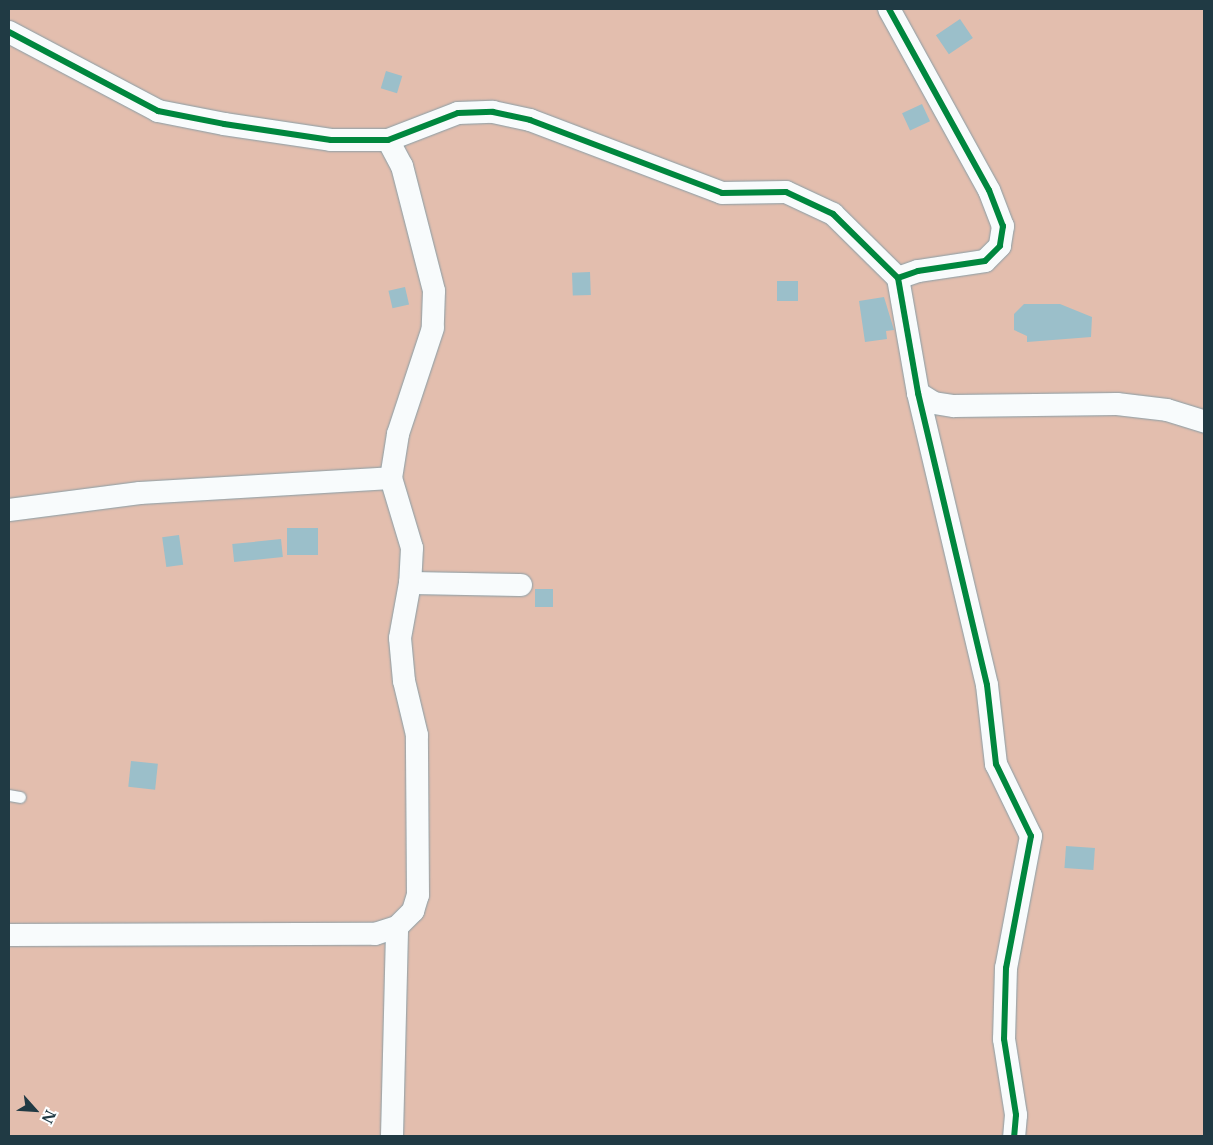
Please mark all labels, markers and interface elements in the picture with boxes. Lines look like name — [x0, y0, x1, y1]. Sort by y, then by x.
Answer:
north arrow — [10, 1085, 60, 1135]
text: N — [38, 1107, 59, 1126]

